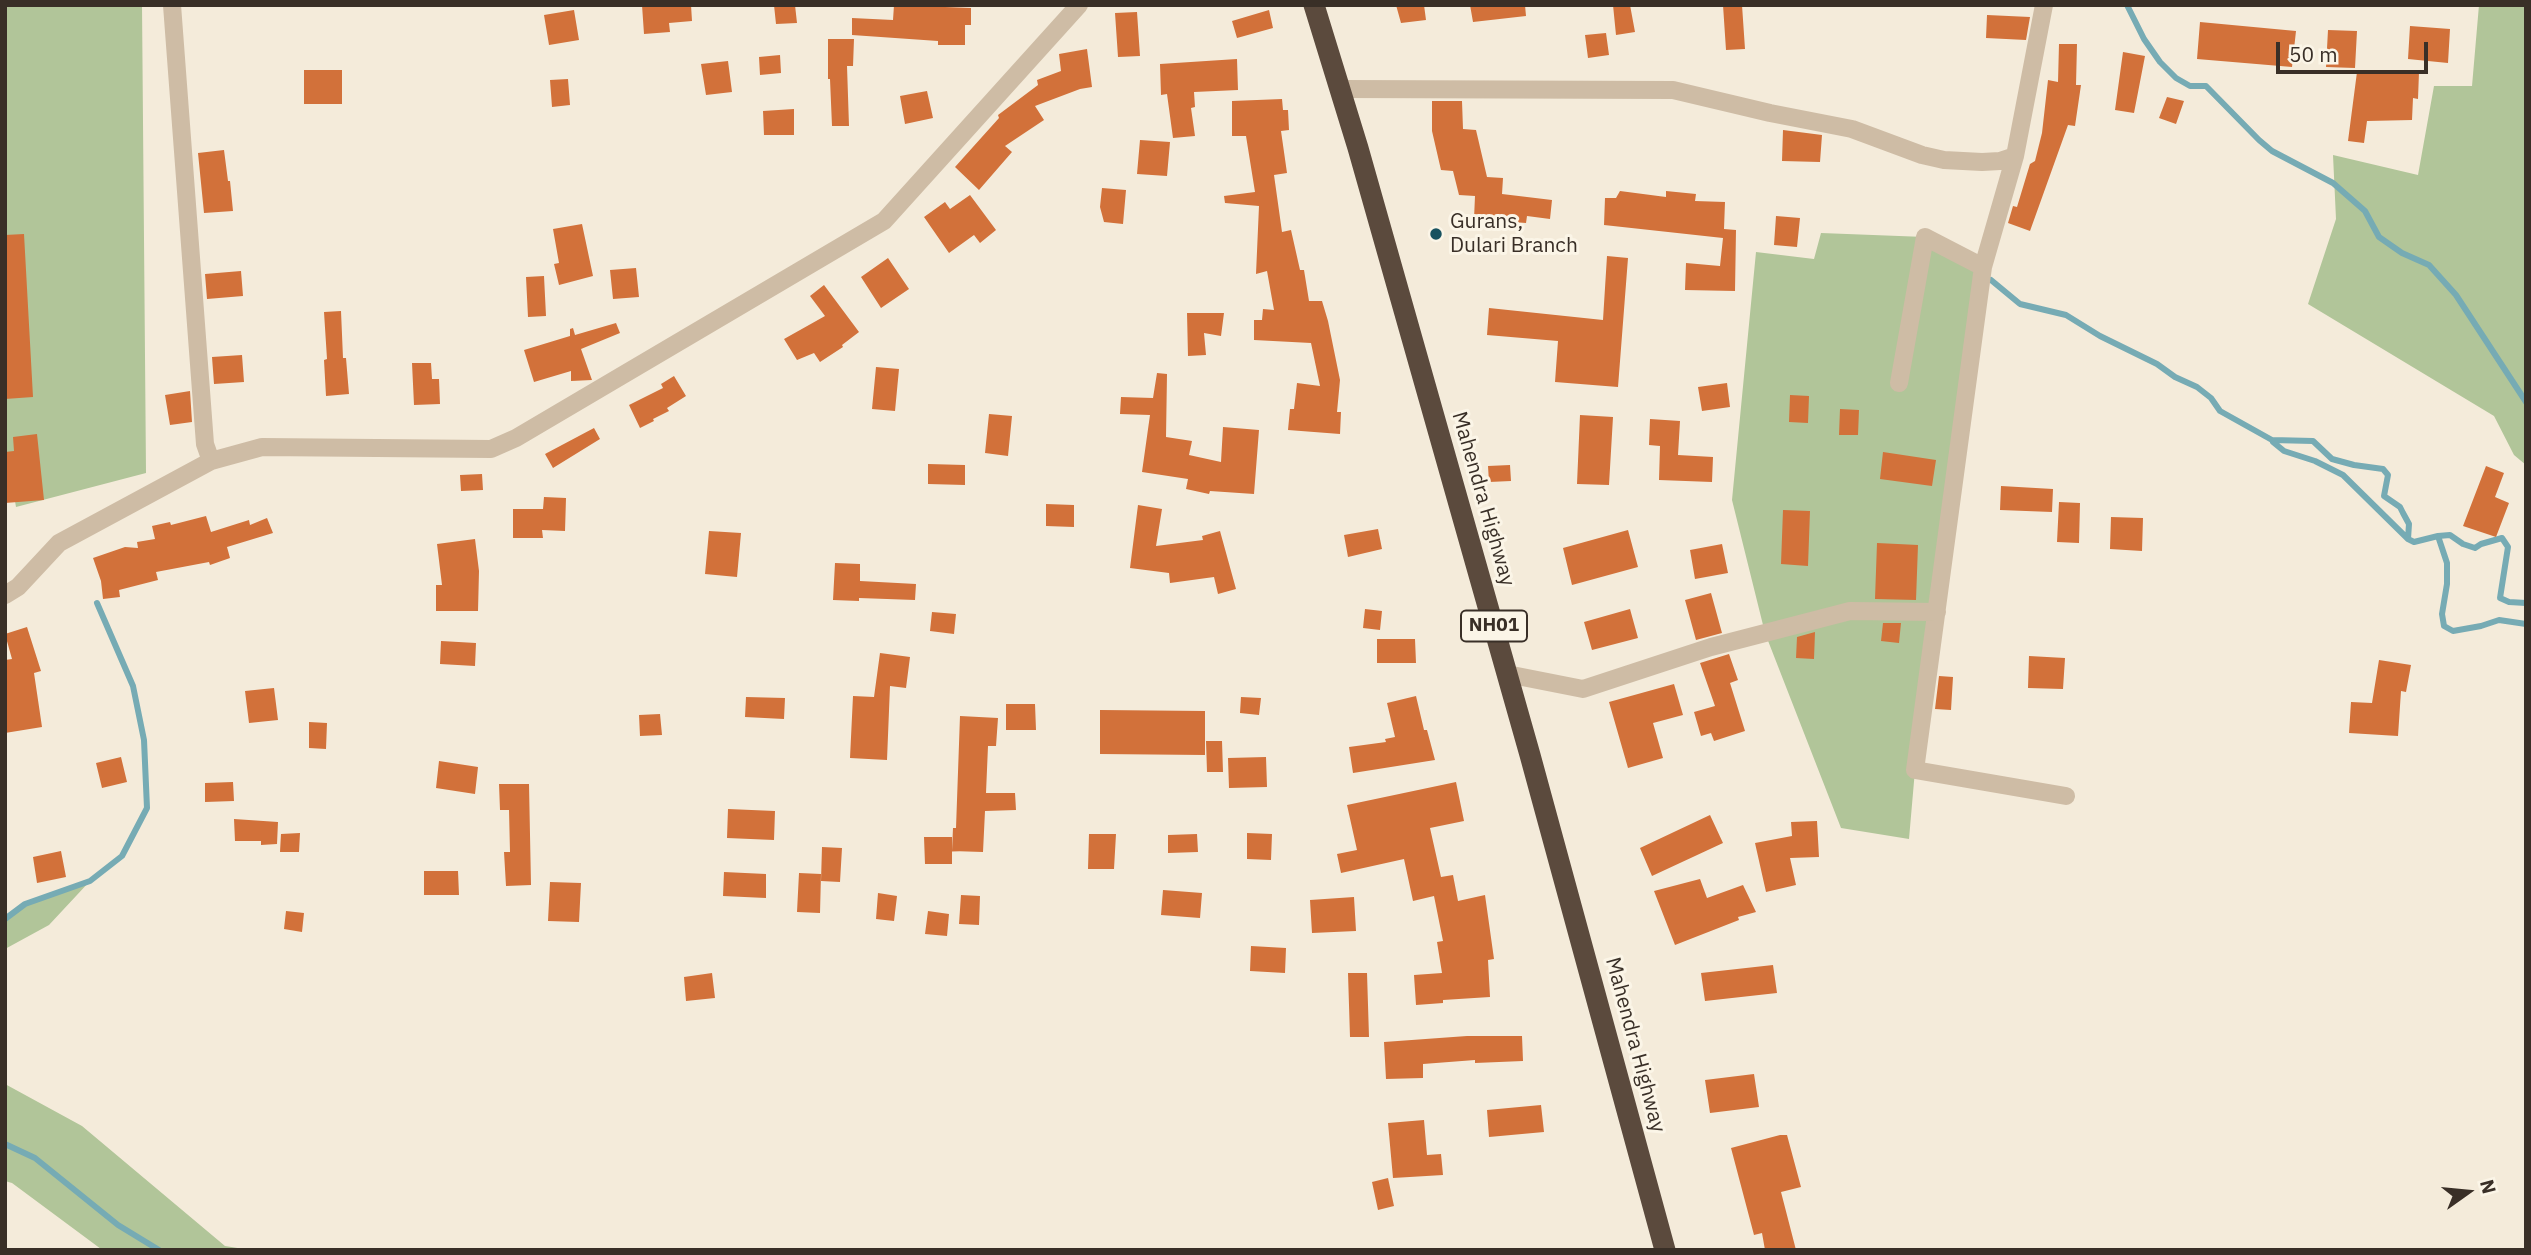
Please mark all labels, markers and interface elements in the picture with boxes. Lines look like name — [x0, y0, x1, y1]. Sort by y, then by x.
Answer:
scale bar — [2279, 28, 2431, 72]
text: 50 m — [2289, 40, 2338, 68]
place label: Gurans, Dulari Branch — [1450, 209, 1578, 259]
marker: Gurans, Dulari Branch — [1428, 226, 1444, 242]
street label: Mahendra Highway — [1446, 409, 1520, 589]
road number: NH01 — [1461, 610, 1527, 642]
street label: Mahendra Highway — [1600, 955, 1670, 1135]
north arrow — [2433, 1157, 2503, 1227]
text: N — [2475, 1177, 2502, 1196]

